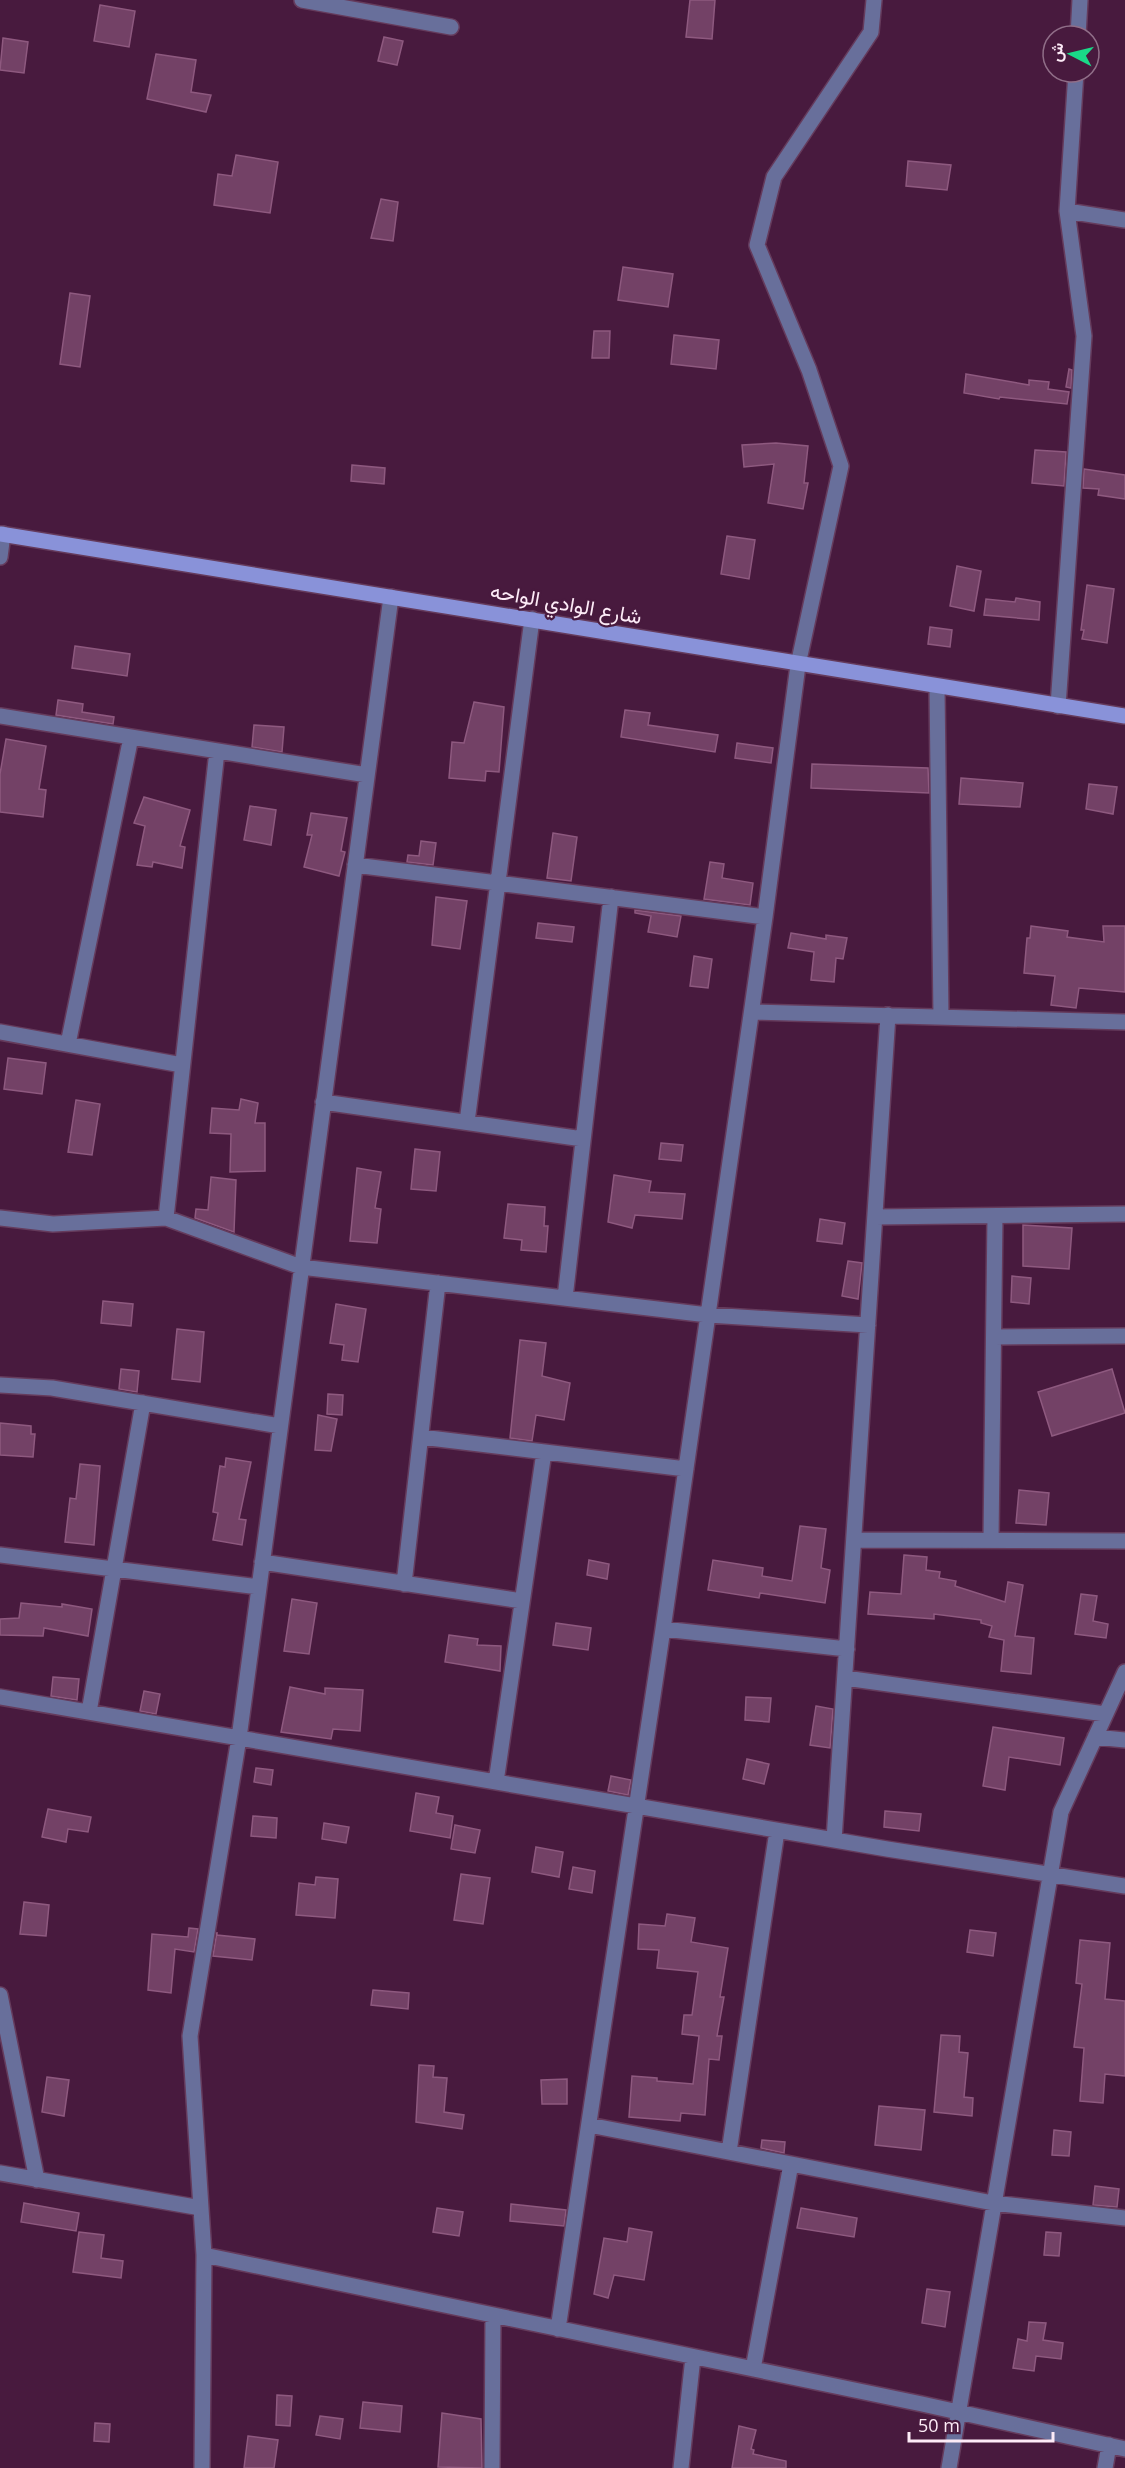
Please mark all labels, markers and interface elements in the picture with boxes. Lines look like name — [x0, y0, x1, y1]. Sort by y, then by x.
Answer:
north arrow — [1041, 24, 1101, 84]
text: ش — [1044, 41, 1068, 63]
street label: شارع الوادي الواحه — [488, 576, 644, 634]
scale bar — [909, 2405, 1053, 2443]
text: 50 m — [918, 2413, 960, 2437]

